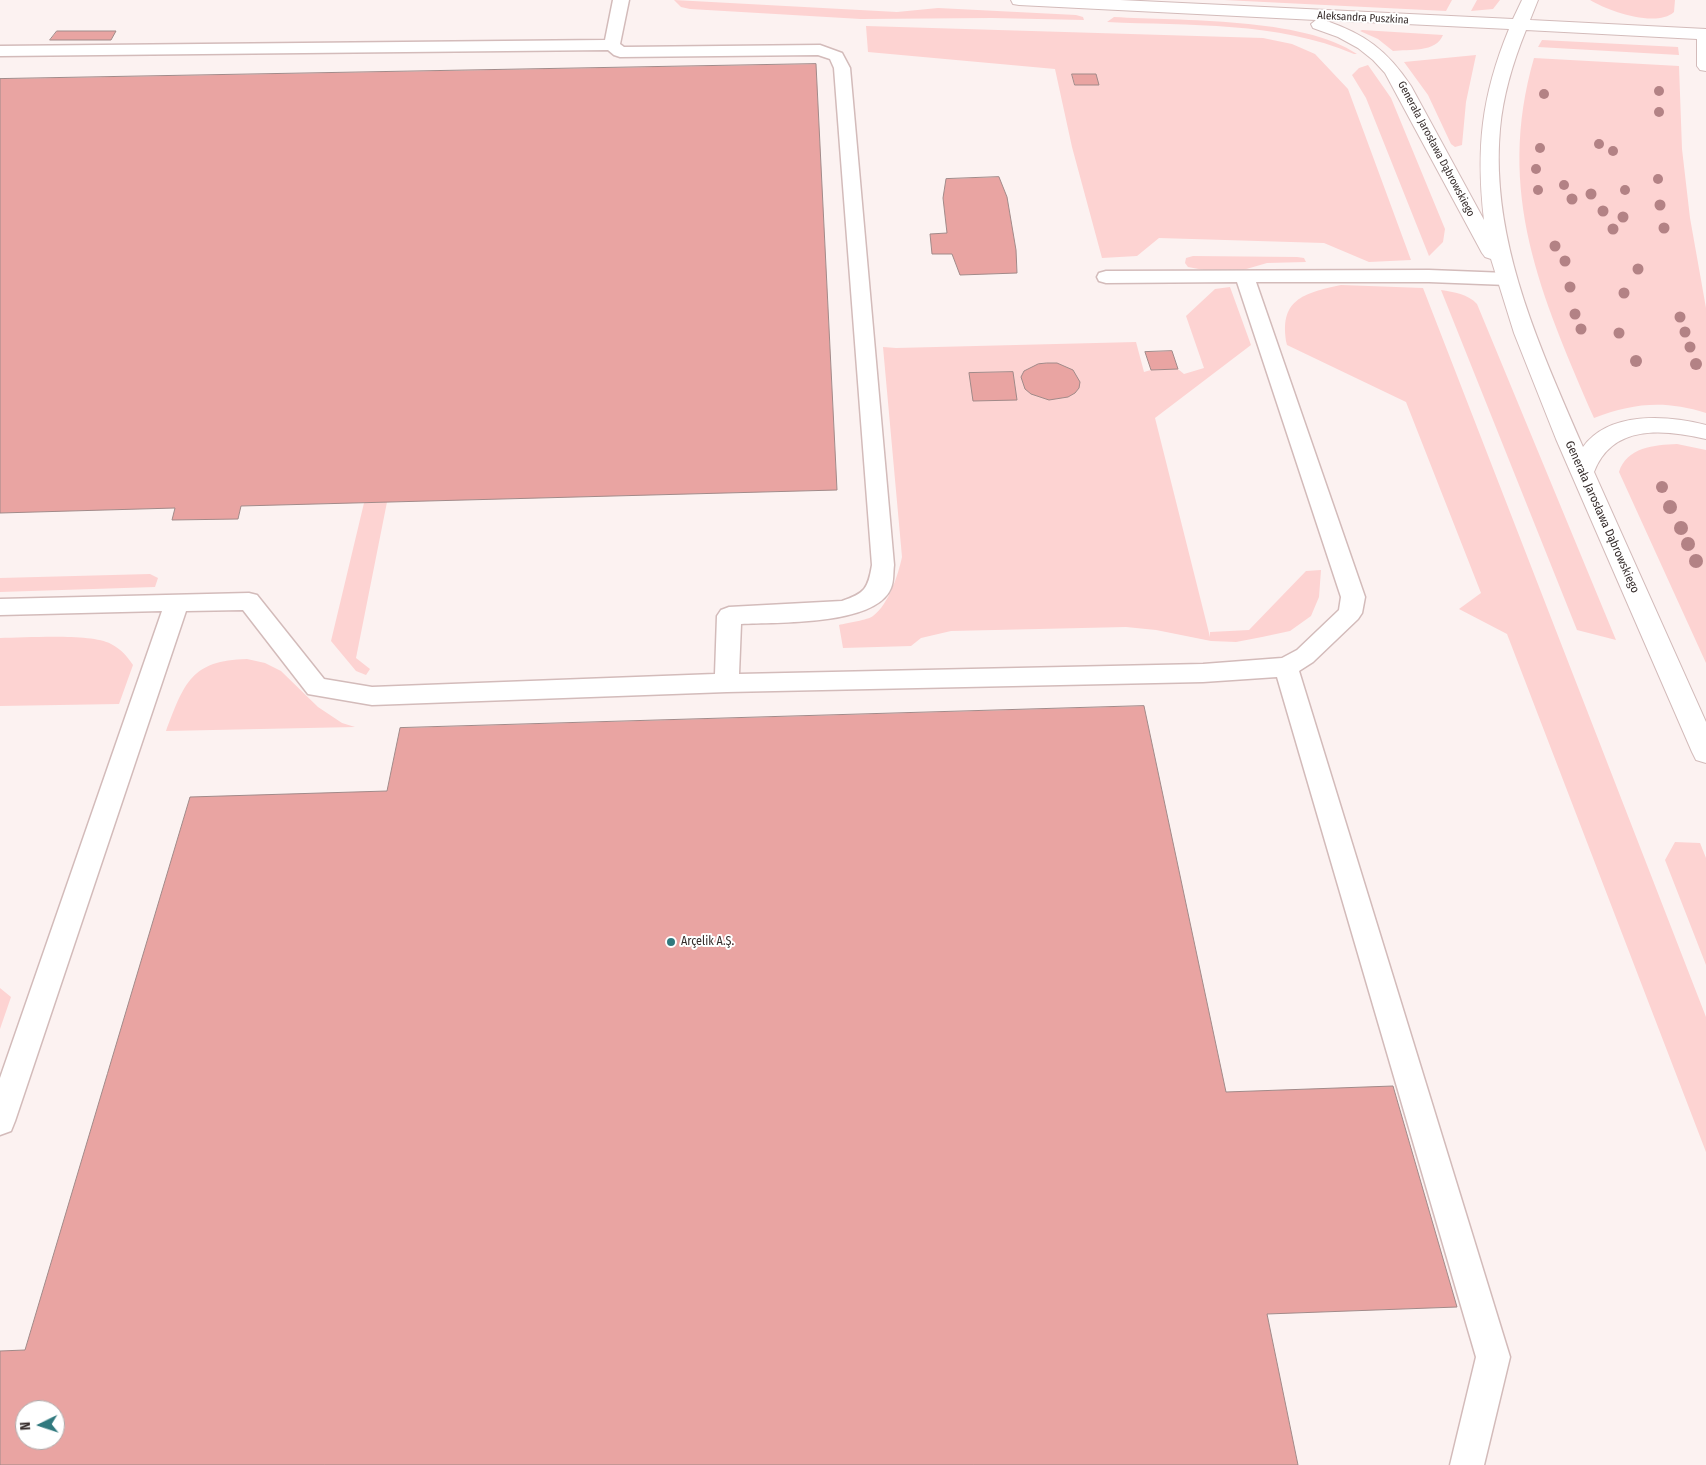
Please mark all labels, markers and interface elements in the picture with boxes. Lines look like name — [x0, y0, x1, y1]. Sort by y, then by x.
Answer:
street label: Aleksandra Puszkina — [1317, 9, 1409, 27]
street label: Generała Jarosława Dąbrowskiego — [1395, 79, 1477, 219]
street label: Generała Jarosława Dąbrowskiego — [1562, 439, 1642, 595]
place label: Arçelik A.Ş. — [681, 935, 734, 949]
marker: Arçelik A.Ş. — [665, 936, 677, 948]
north arrow — [15, 1400, 65, 1450]
text: N — [17, 1421, 34, 1431]

